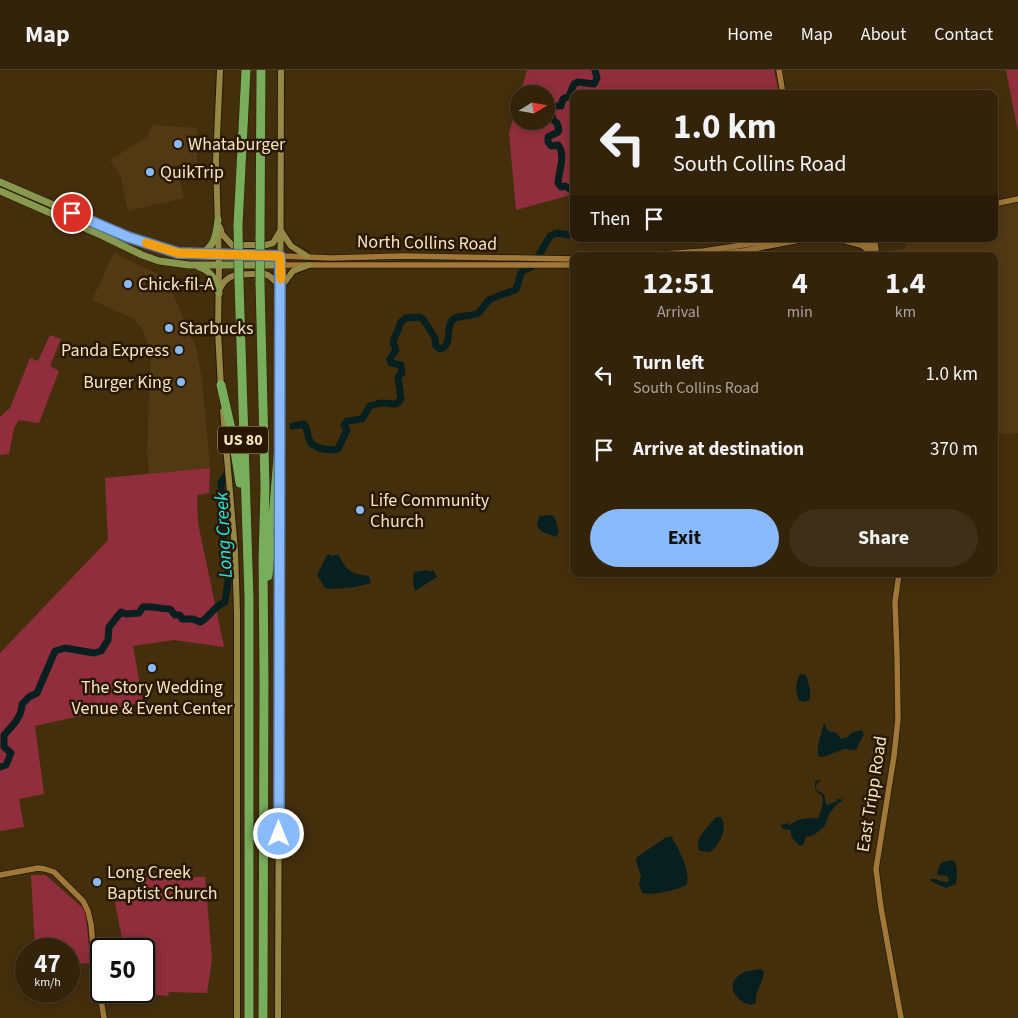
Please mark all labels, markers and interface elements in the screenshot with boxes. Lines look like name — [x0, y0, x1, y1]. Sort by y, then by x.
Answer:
text: Map — [25, 17, 70, 52]
text: Home — [727, 22, 773, 47]
text: Map — [801, 22, 833, 47]
text: About — [861, 22, 906, 47]
text: Contact — [934, 22, 993, 47]
north arrow — [510, 85, 555, 130]
map controls — [510, 85, 555, 130]
text: 1.0 km — [673, 102, 777, 152]
icon: left — [590, 110, 655, 175]
place label: Whataburger — [188, 132, 286, 157]
marker: Whataburger — [172, 138, 184, 150]
text: South Collins Road — [673, 148, 846, 180]
place label: QuikTrip — [160, 160, 224, 185]
marker: QuikTrip — [144, 166, 156, 178]
pin — [51, 192, 93, 234]
icon: arrive — [58, 199, 86, 227]
icon: arrive — [640, 205, 668, 233]
text: Then — [590, 206, 630, 233]
street label: North Collins Road — [357, 229, 497, 257]
text: 12:51 — [642, 262, 715, 305]
text: 4 — [792, 262, 808, 305]
text: 1.4 — [885, 262, 926, 305]
place label: Chick-fil-A — [138, 272, 214, 297]
marker: Chick-fil-A — [122, 278, 134, 290]
text: Arrival — [657, 301, 700, 323]
text: min — [787, 301, 813, 323]
text: km — [895, 301, 916, 323]
place label: Starbucks — [179, 316, 254, 341]
marker: Starbucks — [163, 322, 175, 334]
place label: Panda Express — [61, 338, 169, 363]
marker: Panda Express — [173, 344, 185, 356]
text: Turn left — [633, 350, 704, 377]
icon: left — [590, 361, 618, 389]
text: 1.0 km — [925, 361, 978, 388]
place label: Burger King — [83, 370, 171, 395]
marker: Burger King — [175, 376, 187, 388]
text: South Collins Road — [633, 377, 759, 399]
road number: US 80 — [218, 426, 268, 454]
icon: arrive — [590, 436, 618, 464]
text: Arrive at destination — [633, 436, 804, 463]
text: 370 m — [930, 436, 978, 463]
place label: Life Community Church — [370, 488, 490, 534]
water label: Long Creek — [208, 490, 240, 579]
marker: Life Community Church — [354, 504, 366, 516]
button: Exit — [590, 509, 779, 567]
button: Share — [789, 509, 978, 567]
marker: The Story Wedding Venue & Event Center — [146, 662, 158, 674]
place label: The Story Wedding Venue & Event Center — [72, 675, 233, 721]
street label: East Tripp Road — [850, 734, 894, 854]
position arrow — [252, 807, 304, 859]
place label: Long Creek Baptist Church — [107, 860, 218, 906]
marker: Long Creek Baptist Church — [91, 876, 103, 888]
speed limit sign: 50 — [90, 938, 155, 1003]
text: 47 — [34, 946, 61, 982]
text: km/h — [34, 974, 61, 991]

